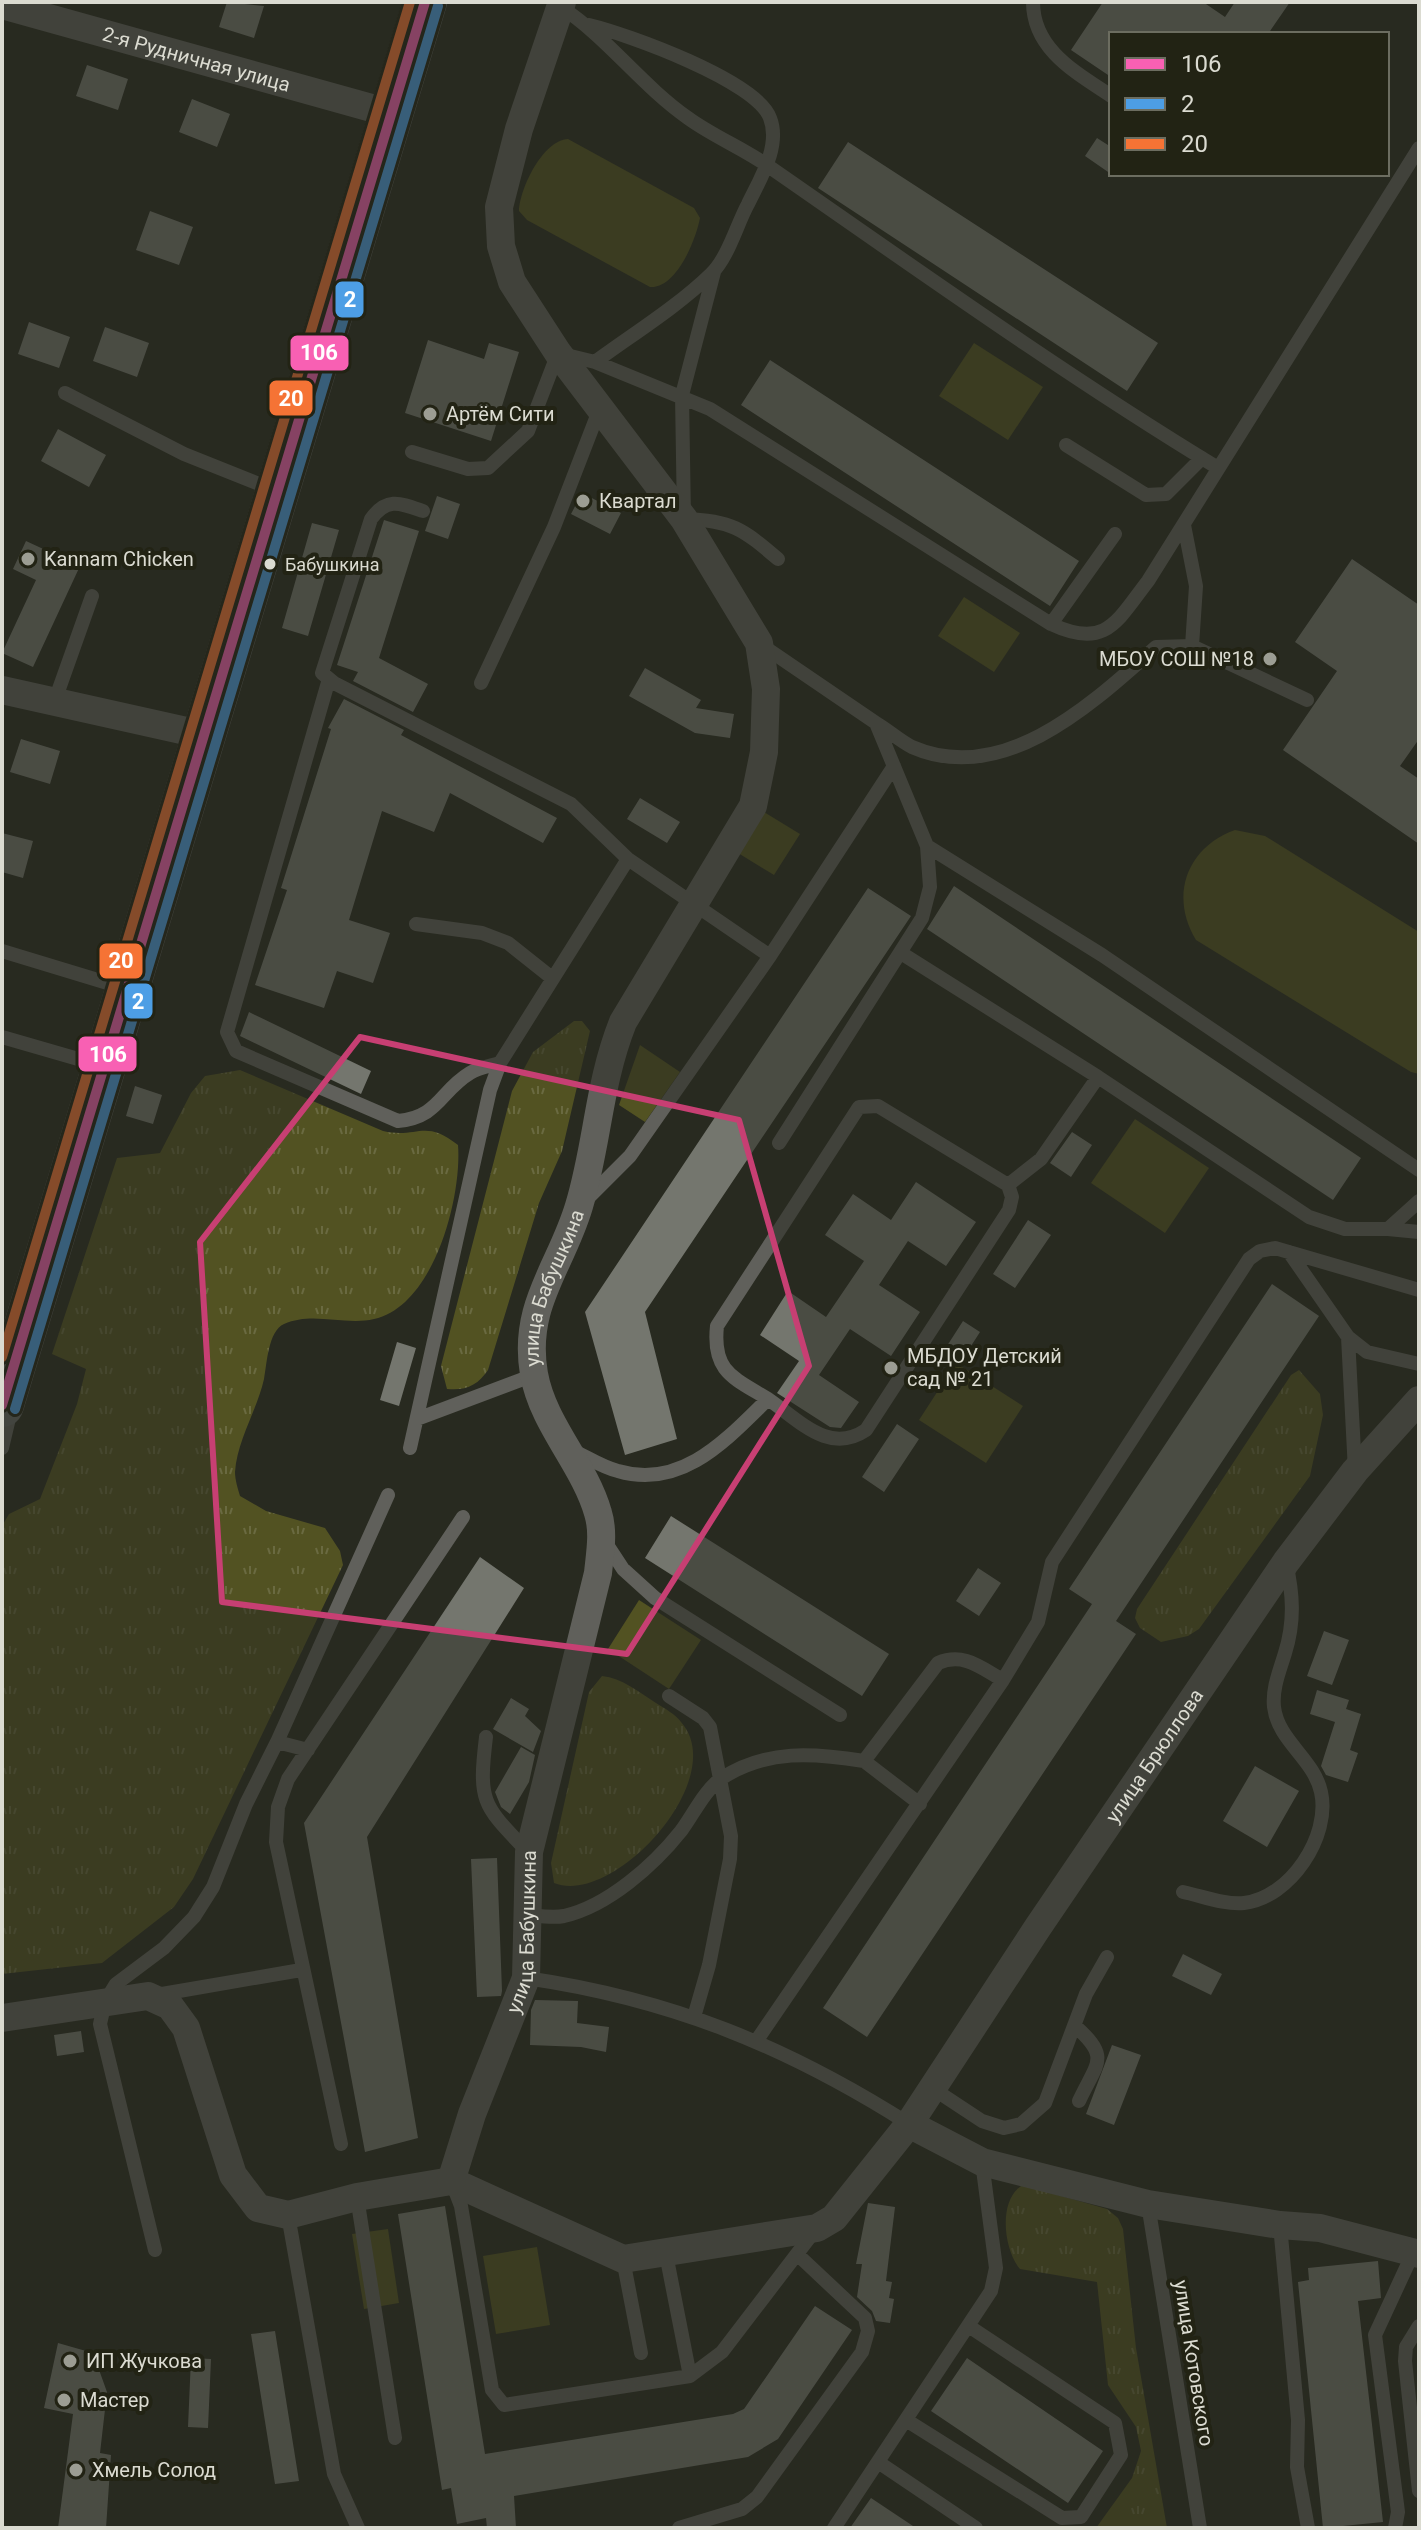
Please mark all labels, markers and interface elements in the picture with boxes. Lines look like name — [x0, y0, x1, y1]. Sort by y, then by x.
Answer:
street label: 2-я Рудничная улица — [100, 22, 293, 97]
legend — [1109, 32, 1389, 176]
text: 106 — [1181, 50, 1221, 78]
text: 2 — [1181, 90, 1195, 118]
text: 20 — [1181, 130, 1208, 158]
line badge: 2 — [334, 280, 365, 319]
text: 2 — [344, 287, 356, 312]
line badge: 106 — [289, 334, 350, 372]
text: 106 — [300, 340, 338, 365]
line badge: 20 — [268, 379, 314, 417]
text: 20 — [278, 386, 304, 411]
place label: Артём Сити — [446, 402, 554, 426]
marker: Артём Сити — [421, 405, 439, 423]
place label: Квартал — [599, 489, 677, 513]
marker: Квартал — [574, 492, 592, 510]
place label: Kannam Chicken — [44, 547, 194, 571]
marker: Kannam Chicken — [19, 550, 37, 568]
place label: Бабушкина — [285, 554, 379, 575]
marker: Бабушкина — [262, 556, 278, 572]
place label: МБОУ СОШ №18 — [1099, 647, 1254, 671]
marker: МБОУ СОШ №18 — [1261, 650, 1279, 668]
line badge: 20 — [98, 942, 144, 980]
text: 20 — [108, 948, 134, 973]
line badge: 2 — [123, 982, 154, 1020]
text: 2 — [132, 989, 144, 1014]
line badge: 106 — [77, 1035, 138, 1073]
text: 106 — [89, 1042, 127, 1067]
street label: улица Бабушкина — [520, 1207, 589, 1368]
place label: МБДОУ Детский сад № 21 — [907, 1344, 1062, 1391]
marker: МБДОУ Детский сад № 21 — [882, 1359, 900, 1377]
street label: улица Брюллова — [1100, 1684, 1208, 1827]
street label: улица Бабушкина — [501, 1850, 541, 2017]
street label: улица Котовского — [1169, 2278, 1219, 2448]
place label: ИП Жучкова — [86, 2349, 202, 2373]
marker: ИП Жучкова — [61, 2352, 79, 2370]
place label: Мастер — [80, 2388, 149, 2412]
marker: Мастер — [55, 2391, 73, 2409]
place label: Хмель Солод — [92, 2458, 216, 2482]
marker: Хмель Солод — [67, 2461, 85, 2479]

